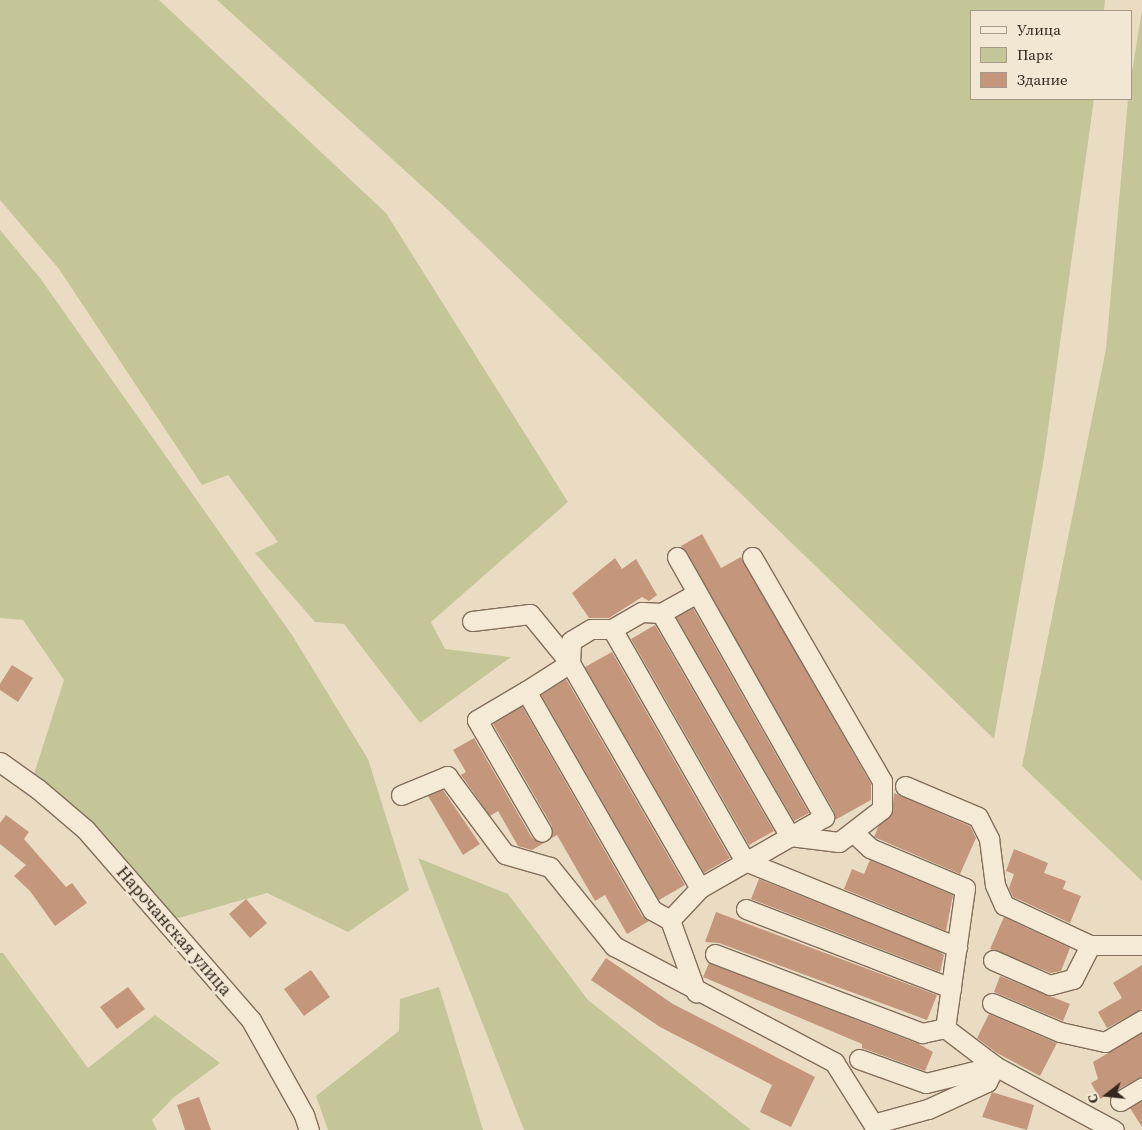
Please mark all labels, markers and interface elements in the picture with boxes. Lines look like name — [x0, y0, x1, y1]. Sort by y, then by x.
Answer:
legend — [970, 10, 1132, 100]
text: Улица — [1017, 19, 1061, 40]
text: Парк — [1017, 44, 1053, 65]
text: Здание — [1017, 69, 1068, 90]
street label: Нарочанская улица — [112, 862, 236, 1000]
north arrow — [1082, 1070, 1132, 1120]
text: С — [1082, 1092, 1103, 1106]

